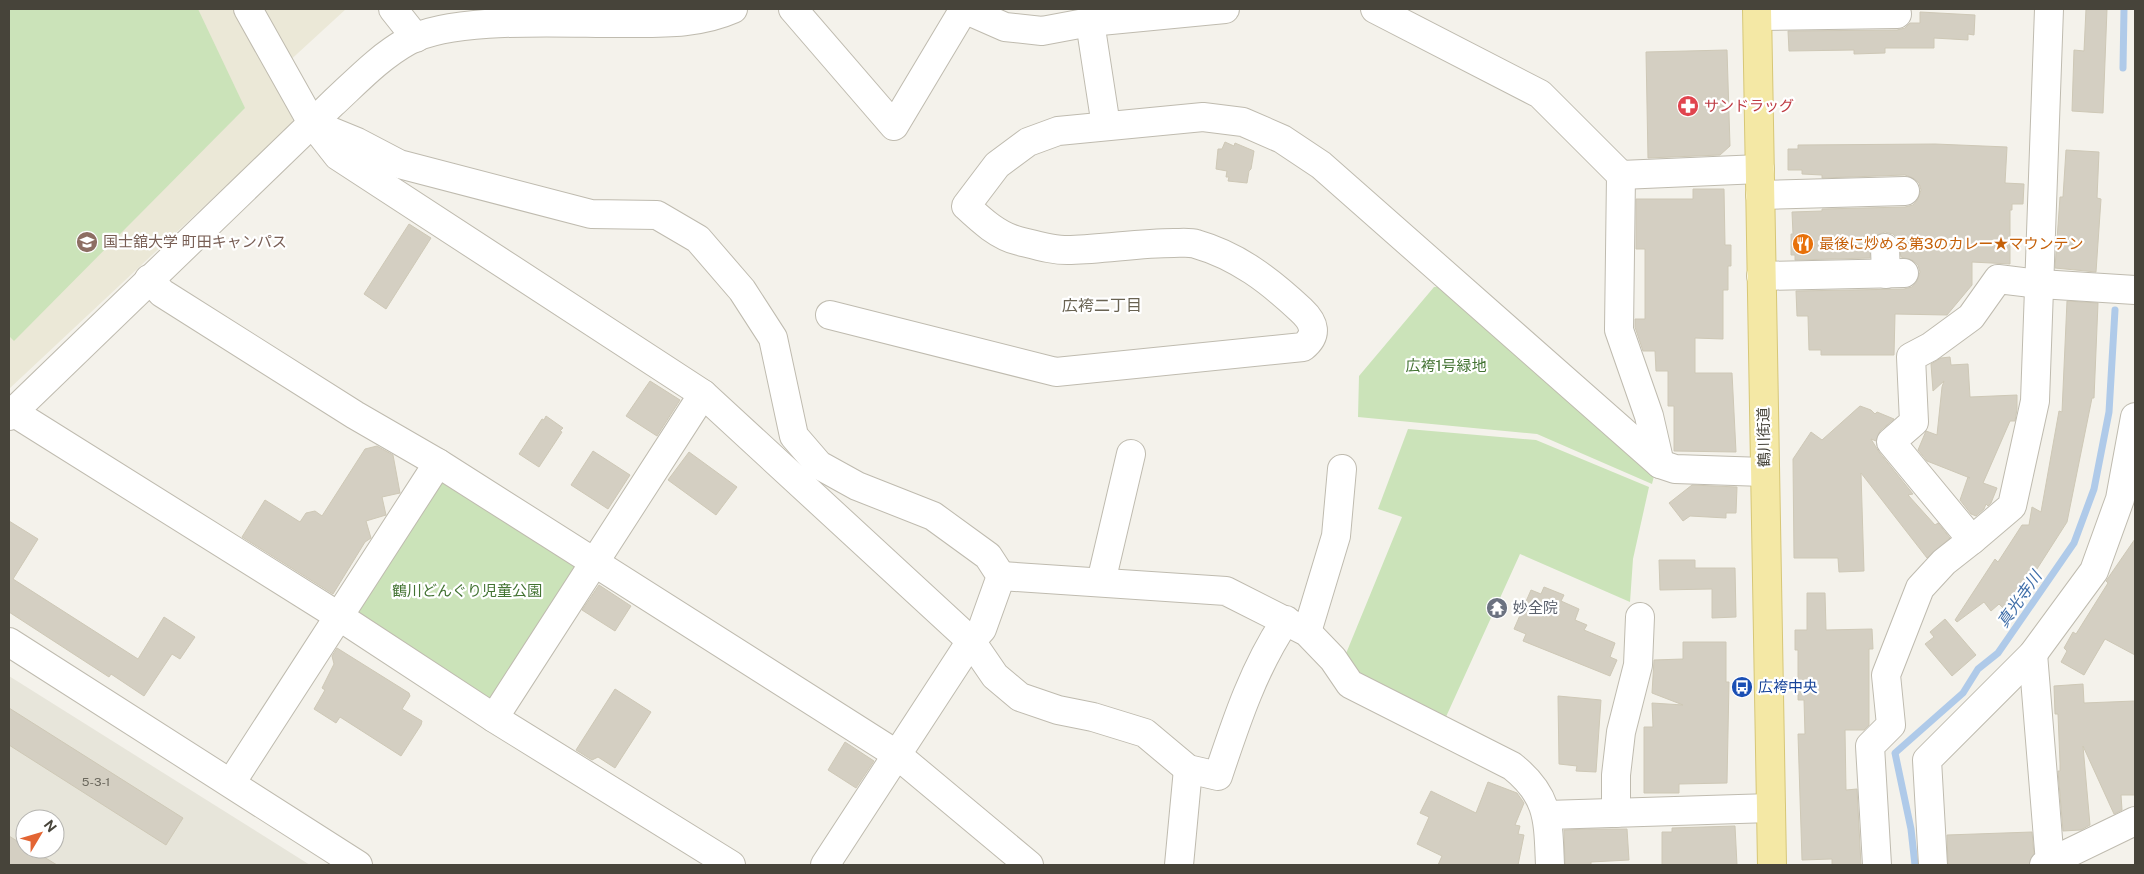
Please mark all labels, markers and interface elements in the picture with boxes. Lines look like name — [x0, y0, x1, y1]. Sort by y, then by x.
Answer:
pharmacy icon: サンドラッグ — [1676, 94, 1700, 118]
place label: サンドラッグ — [1704, 97, 1794, 114]
school or university icon: 国士舘大学 町田キャンパス — [75, 230, 99, 254]
restaurant icon: 最後に炒める第3のカレー★マウンテン — [1791, 232, 1815, 256]
place label: 国士舘大学 町田キャンパス — [103, 233, 287, 250]
place label: 最後に炒める第3のカレー★マウンテン — [1819, 235, 2083, 252]
district label: 広袴二丁目 — [1062, 296, 1142, 315]
park label: 広袴1号緑地 — [1405, 357, 1487, 374]
street label: 鶴川街道 — [1754, 407, 1773, 467]
water label: 真光寺川 — [1993, 566, 2047, 631]
park label: 鶴川どんぐり児童公園 — [392, 582, 542, 599]
temple icon: 妙全院 — [1485, 596, 1509, 620]
place label: 妙全院 — [1513, 599, 1558, 616]
bus stop icon: 広袴中央 — [1730, 675, 1754, 699]
place label: 広袴中央 — [1758, 678, 1818, 695]
house number: 5-3-1 — [82, 775, 110, 789]
north arrow — [15, 809, 65, 859]
text: N — [41, 817, 60, 835]

